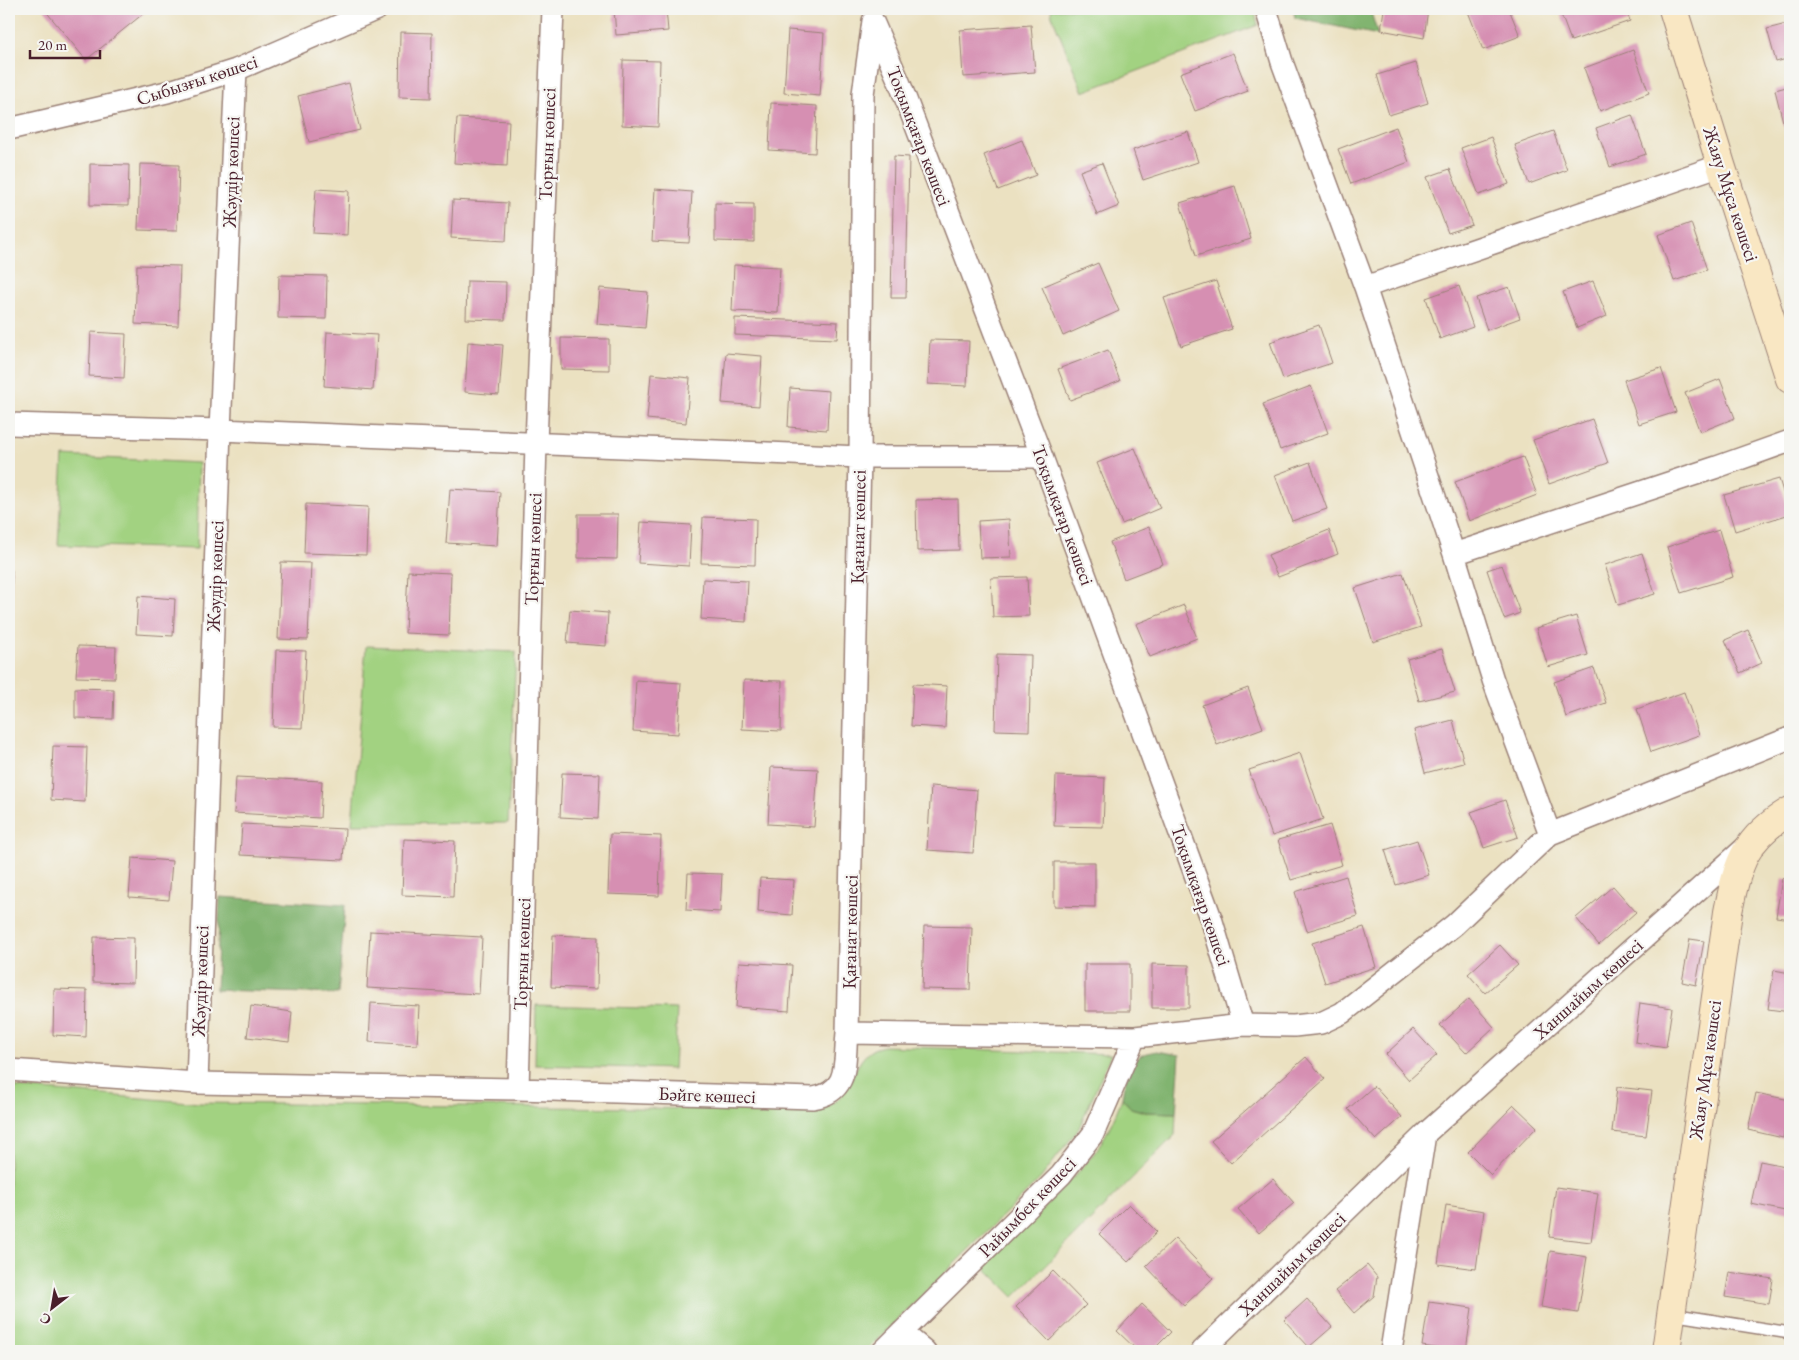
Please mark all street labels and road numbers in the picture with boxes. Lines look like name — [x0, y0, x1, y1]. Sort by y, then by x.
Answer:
street label: Сыбызғы көшесі — [133, 49, 261, 111]
street label: Тоқымқағар көшесі — [881, 62, 957, 210]
street label: Торғын көшесі — [533, 87, 561, 201]
street label: Жәудір көшесі — [217, 116, 245, 229]
street label: Жаяу Мұса көшесі — [1697, 122, 1765, 265]
street label: Тоқымқағар көшесі — [1026, 441, 1100, 589]
street label: Қағанат көшесі — [845, 469, 872, 584]
street label: Торғын көшесі — [519, 492, 547, 606]
street label: Жәудір көшесі — [201, 520, 229, 633]
street label: Тоқымқағар көшесі — [1165, 821, 1237, 969]
street label: Қағанат көшесі — [837, 874, 864, 989]
street label: Торғын көшесі — [508, 897, 536, 1011]
street label: Жәудір көшесі — [186, 925, 214, 1038]
street label: Ханшайым көшесі — [1527, 933, 1649, 1046]
street label: Жаяу Мұса көшесі — [1683, 998, 1727, 1142]
street label: Бәйге көшесі — [658, 1081, 757, 1109]
street label: Райымбек көшесі — [973, 1151, 1082, 1263]
street label: Ханшайым көшесі — [1232, 1206, 1351, 1322]

